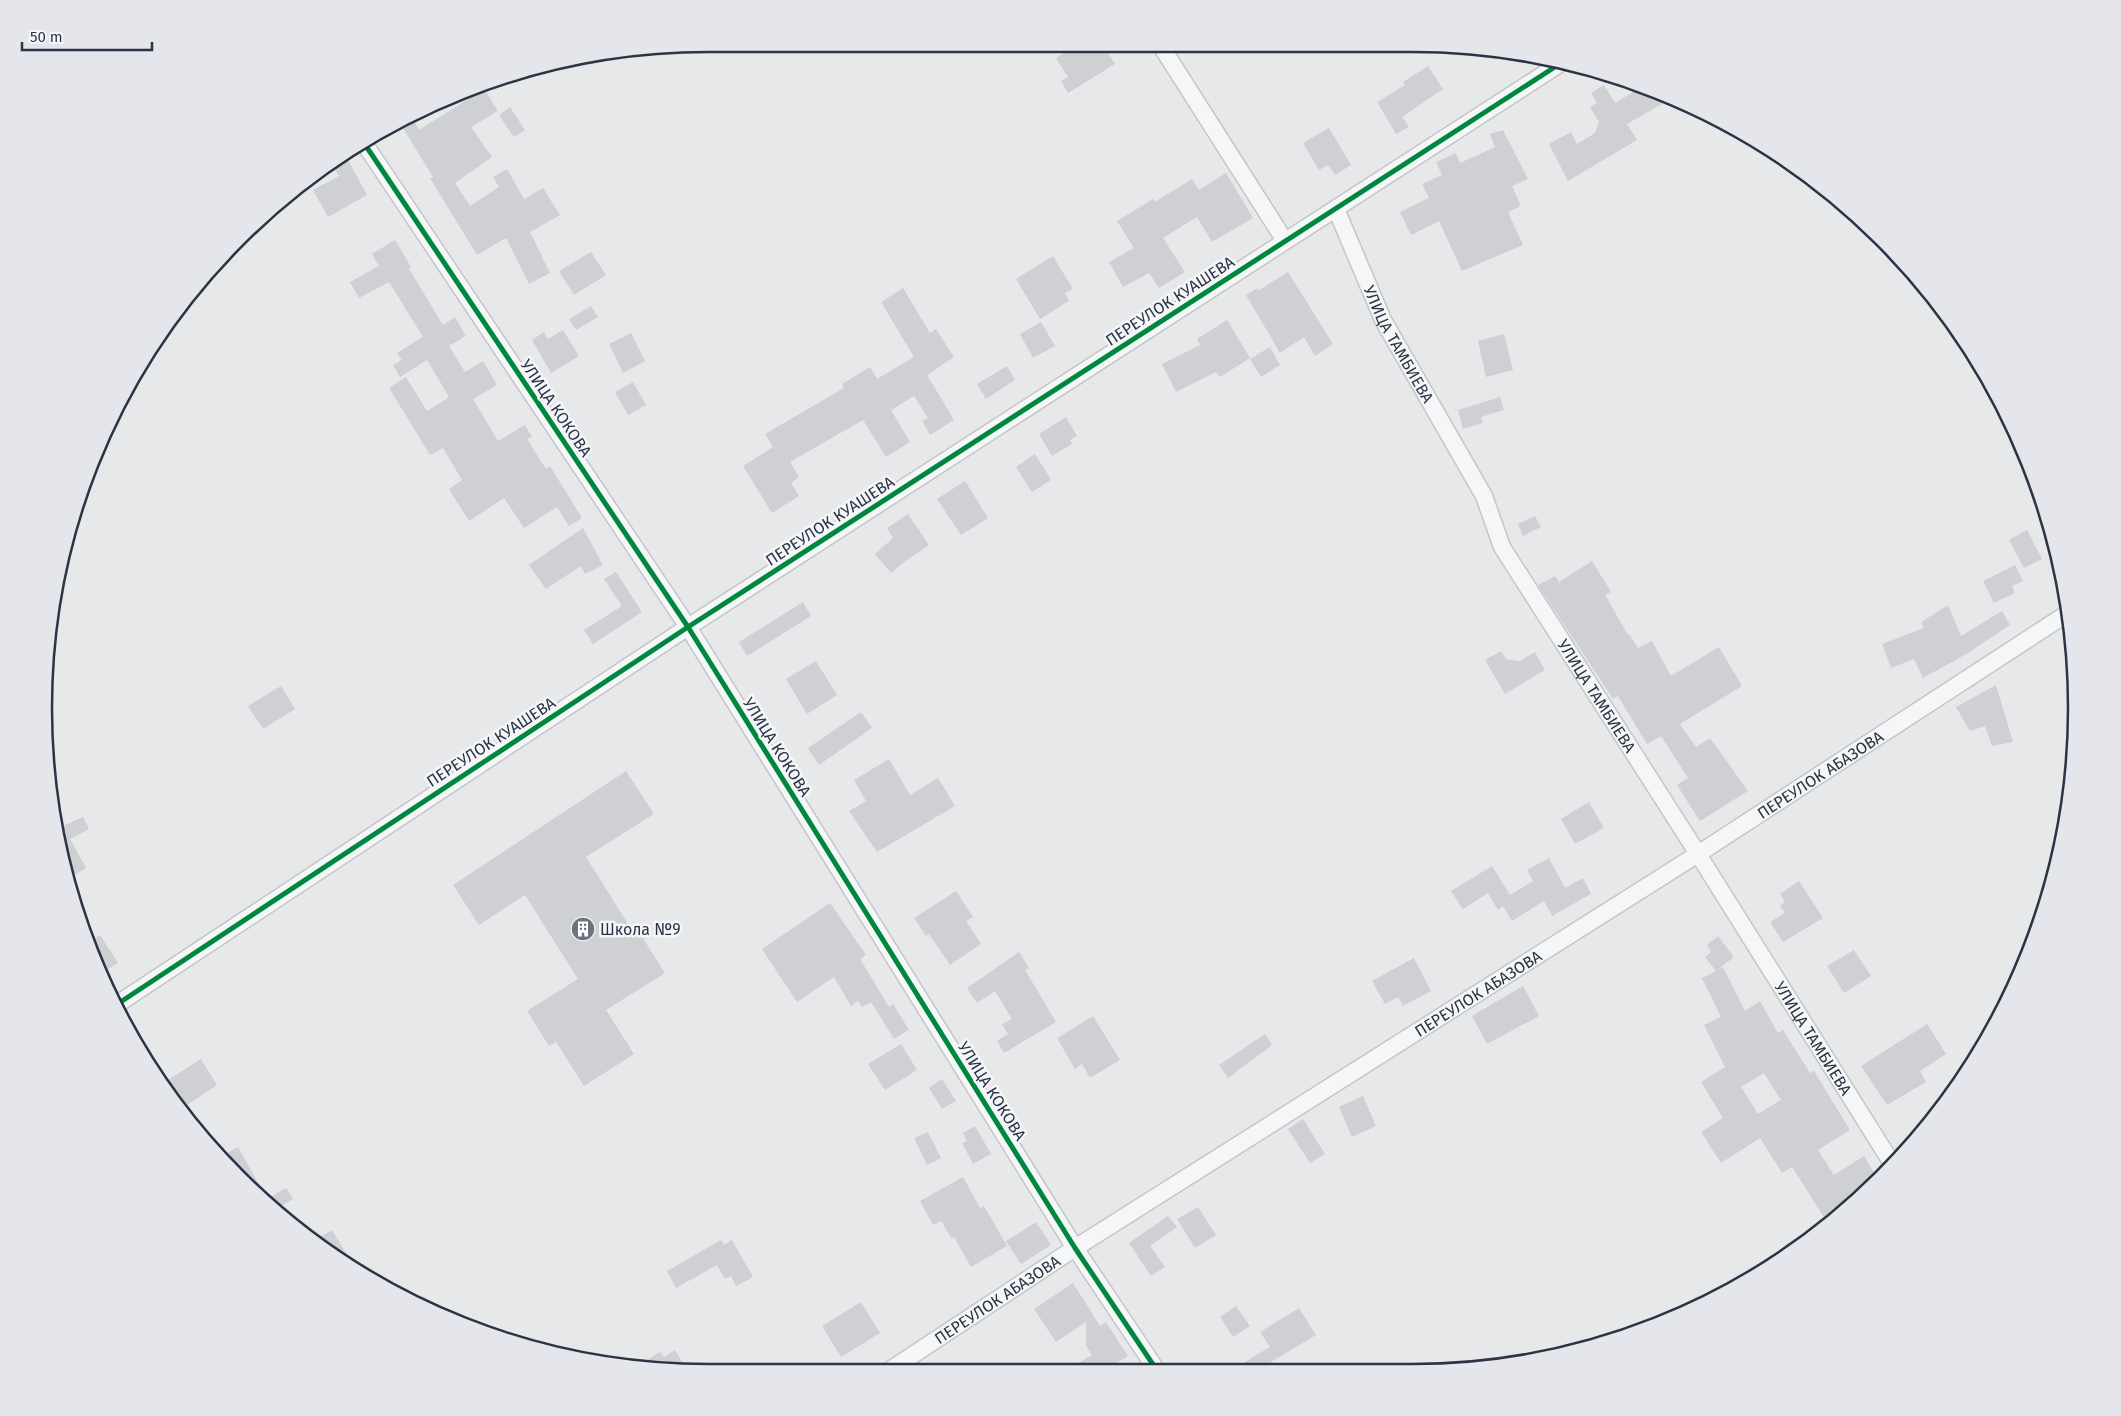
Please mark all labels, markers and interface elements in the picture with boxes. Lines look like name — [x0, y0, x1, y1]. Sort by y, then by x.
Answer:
scale bar — [22, 20, 152, 52]
text: 50 m — [30, 28, 63, 46]
street label: ПЕРЕУЛОК КУАШЕВА — [1102, 252, 1239, 350]
street label: УЛИЦА ТАМБИЕВА — [1360, 282, 1438, 407]
street label: УЛИЦА КОКОВА — [516, 356, 596, 461]
street label: ПЕРЕУЛОК КУАШЕВА — [762, 472, 899, 570]
street label: УЛИЦА ТАМБИЕВА — [1554, 636, 1641, 757]
street label: ПЕРЕУЛОК КУАШЕВА — [423, 693, 560, 791]
street label: УЛИЦА КОКОВА — [739, 694, 815, 801]
street label: ПЕРЕУЛОК АБАЗОВА — [1753, 726, 1887, 822]
building icon: Школа №9 — [570, 916, 596, 942]
place label: Школа №9 — [600, 920, 681, 939]
street label: ПЕРЕУЛОК АБАЗОВА — [1411, 946, 1546, 1040]
street label: УЛИЦА ТАМБИЕВА — [1771, 978, 1857, 1099]
street label: УЛИЦА КОКОВА — [954, 1038, 1030, 1145]
street label: ПЕРЕУЛОК АБАЗОВА — [931, 1251, 1064, 1348]

